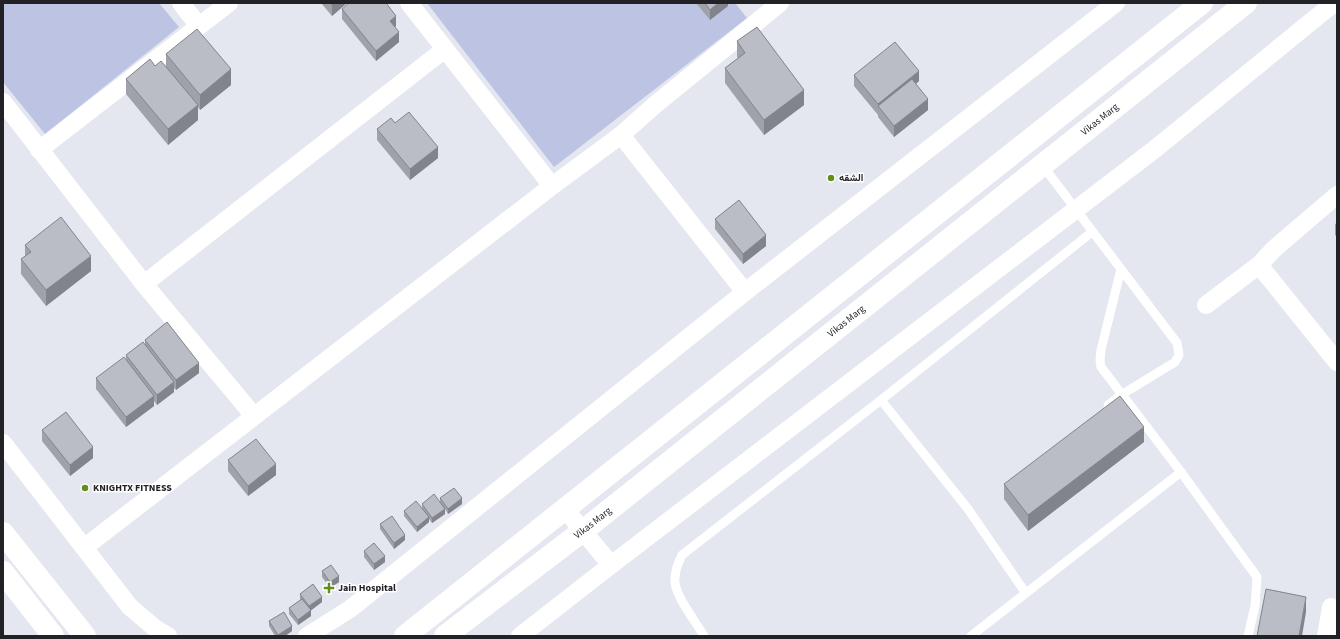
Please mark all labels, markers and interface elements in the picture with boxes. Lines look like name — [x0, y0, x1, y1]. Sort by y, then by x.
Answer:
street label: Vikas Marg — [1078, 100, 1121, 139]
place label: الشقه — [839, 171, 863, 185]
marker: الشقه — [826, 173, 836, 183]
street label: Vikas Marg — [824, 302, 868, 341]
place label: KNIGHTX FITNESS — [93, 481, 172, 495]
marker: KNIGHTX FITNESS — [80, 483, 90, 493]
street label: Vikas Marg — [571, 504, 615, 542]
place label: Jain Hospital — [338, 581, 396, 595]
marker: Jain Hospital — [323, 582, 335, 594]

